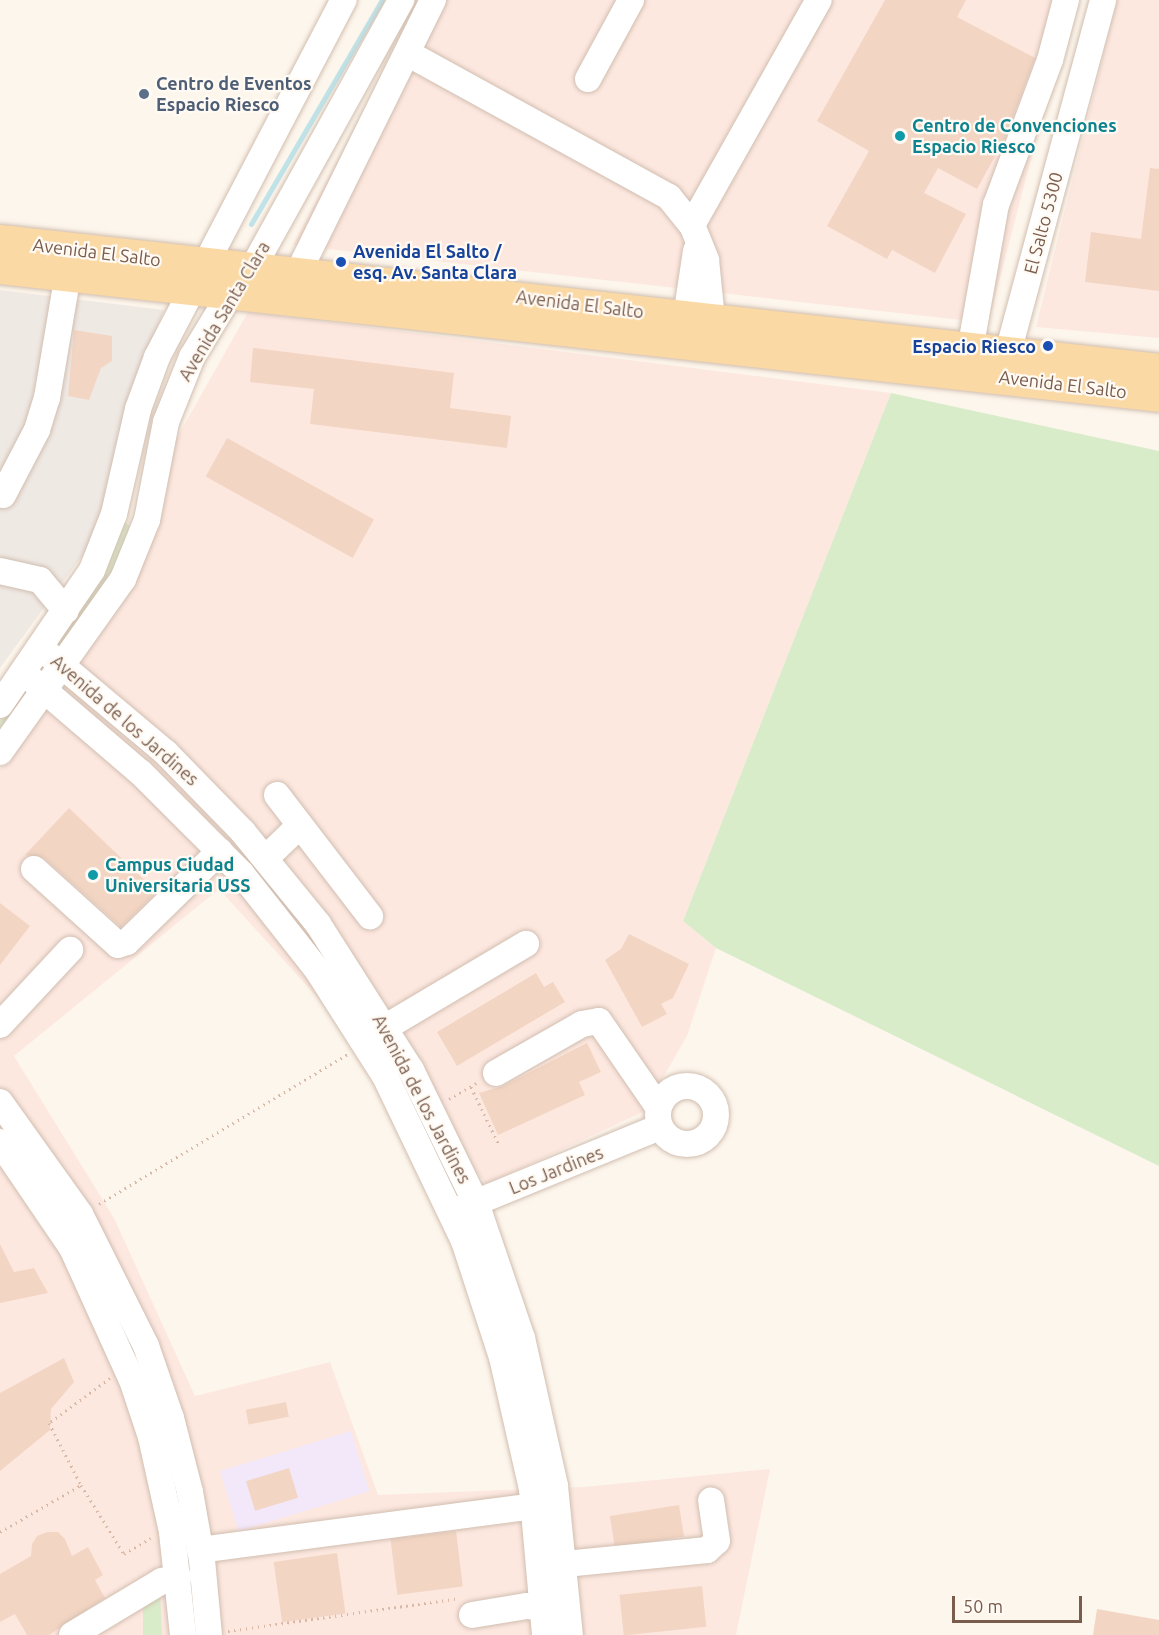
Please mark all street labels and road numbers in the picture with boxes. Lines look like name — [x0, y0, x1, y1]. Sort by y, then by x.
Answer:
street label: El Salto 5300 — [1019, 170, 1067, 276]
street label: Avenida El Salto — [32, 233, 162, 271]
street label: Avenida Santa Clara — [174, 237, 274, 385]
street label: Avenida El Salto — [515, 285, 645, 323]
street label: Avenida El Salto — [998, 365, 1128, 403]
street label: Avenida de los Jardines — [47, 650, 203, 790]
street label: Avenida de los Jardines — [368, 1011, 476, 1187]
street label: Los Jardines — [506, 1141, 606, 1199]

